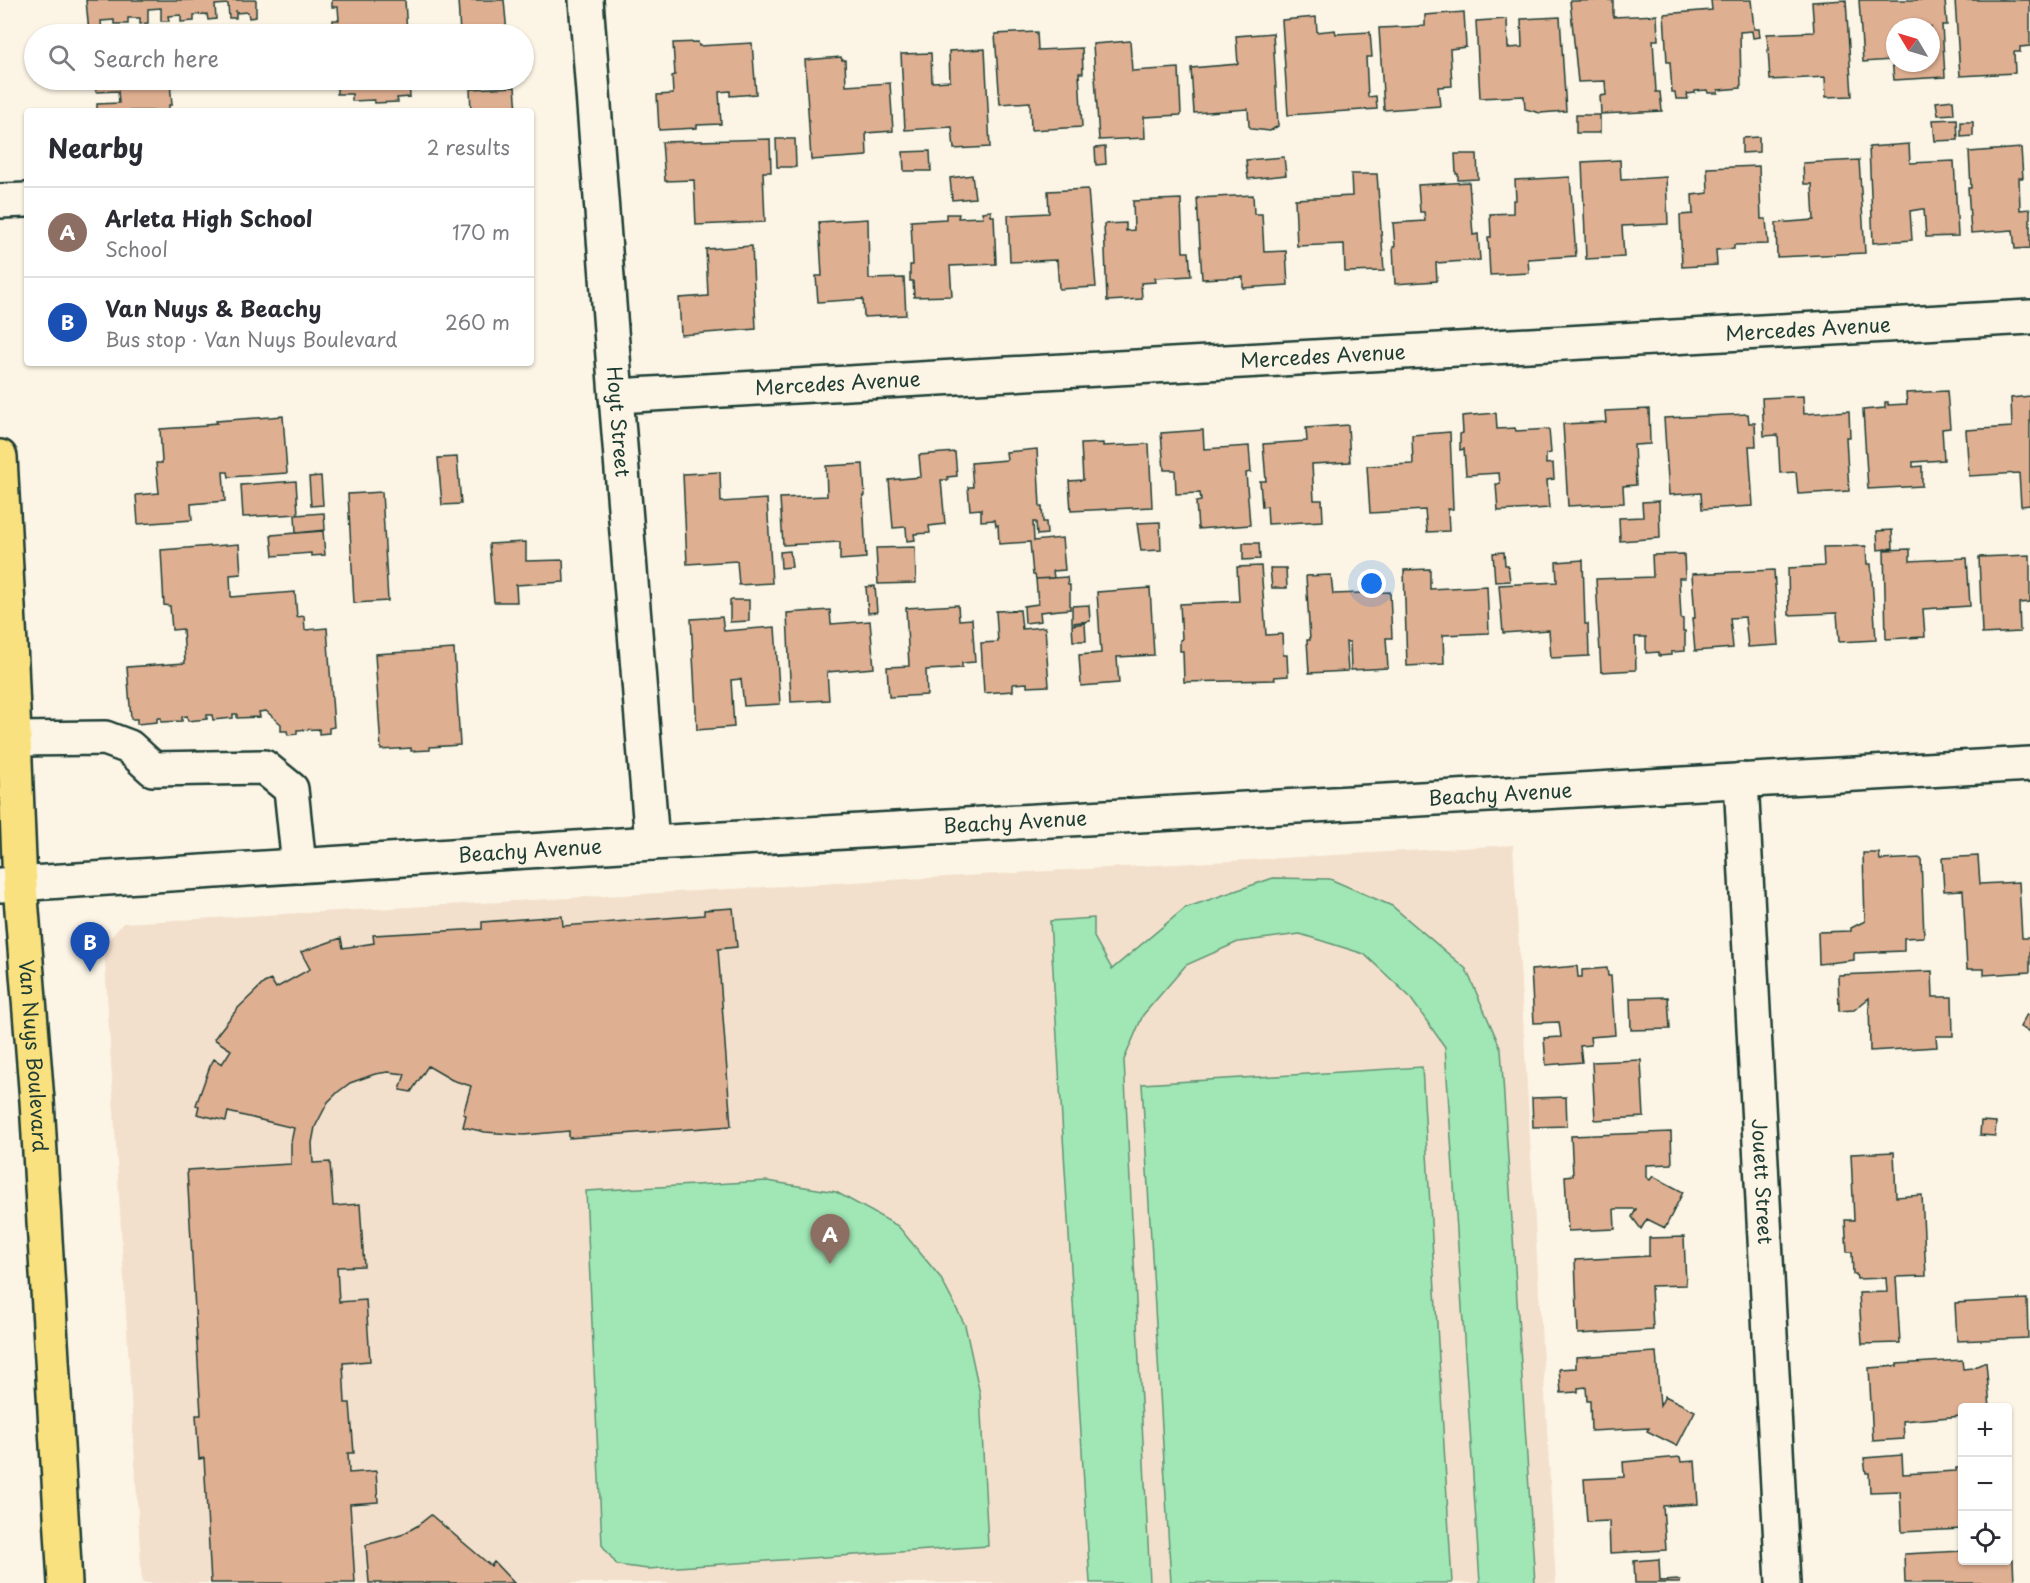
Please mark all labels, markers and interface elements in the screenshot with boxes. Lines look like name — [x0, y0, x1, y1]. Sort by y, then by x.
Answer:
north arrow — [1886, 18, 1940, 72]
search box — [24, 24, 534, 90]
icon: search — [45, 41, 78, 74]
text: Search here — [93, 41, 219, 74]
text: Nearby — [48, 128, 143, 167]
text: 2 results — [427, 132, 510, 162]
text: Arleta High School — [105, 201, 313, 234]
text: A — [60, 217, 75, 247]
text: 170 m — [452, 217, 510, 247]
text: School — [105, 234, 168, 264]
text: Van Nuys & Beachy — [105, 291, 321, 324]
text: B — [61, 307, 74, 337]
text: 260 m — [445, 307, 510, 337]
street label: Mercedes Avenue — [1725, 309, 1892, 348]
text: Bus stop · Van Nuys Boulevard — [105, 324, 398, 354]
street label: Mercedes Avenue — [1239, 336, 1407, 375]
street label: Mercedes Avenue — [754, 363, 921, 402]
street label: Hoyt Street — [600, 365, 638, 478]
your location — [1357, 569, 1386, 598]
street label: Beachy Avenue — [1427, 774, 1573, 812]
street label: Beachy Avenue — [942, 802, 1088, 840]
street label: Beachy Avenue — [457, 830, 603, 869]
pin: B — [70, 922, 110, 972]
street label: Van Nuys Boulevard — [12, 959, 56, 1153]
street label: Jouett Street — [1745, 1118, 1781, 1245]
pin: A — [810, 1214, 850, 1264]
map controls — [1958, 1403, 2012, 1565]
button: + — [1958, 1403, 2012, 1457]
button: − — [1958, 1457, 2012, 1511]
button: locate — [1958, 1511, 2012, 1565]

